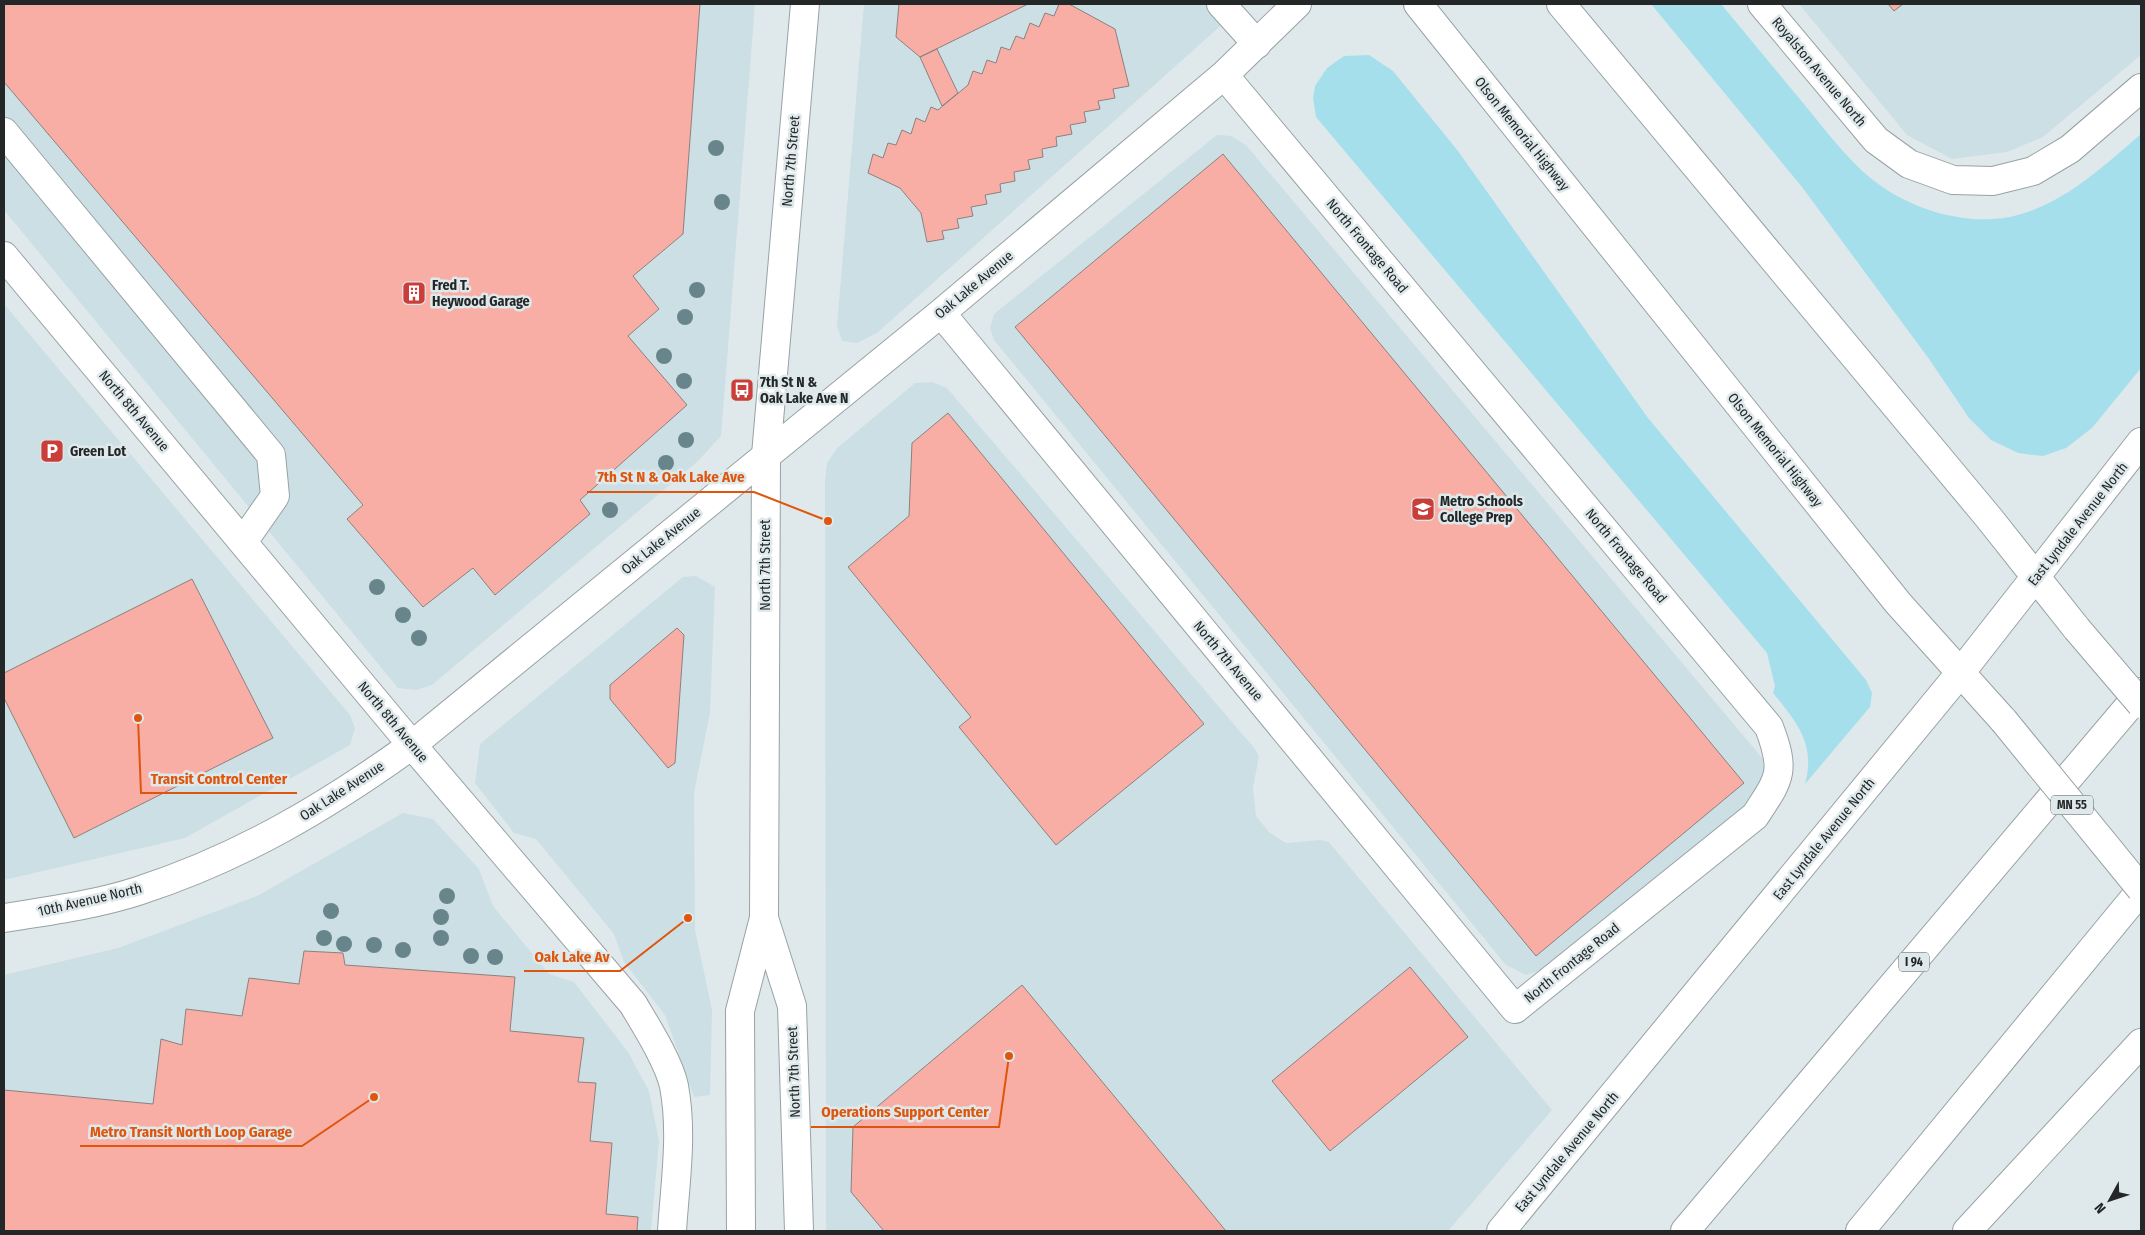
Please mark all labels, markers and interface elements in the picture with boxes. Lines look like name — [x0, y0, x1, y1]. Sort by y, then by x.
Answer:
street label: Royalston Avenue North — [1768, 14, 1870, 130]
street label: Olson Memorial Highway — [1471, 74, 1574, 195]
street label: North 7th Street — [779, 114, 803, 207]
street label: North Frontage Road — [1323, 195, 1411, 297]
street label: Oak Lake Avenue — [931, 247, 1017, 323]
place label: Fred T. Heywood Garage — [432, 277, 530, 310]
building icon: Fred T. Heywood Garage — [401, 280, 427, 306]
street label: North 8th Avenue — [95, 367, 173, 455]
place label: 7th St N & Oak Lake Ave N — [760, 374, 849, 407]
bus stop icon: 7th St N & Oak Lake Ave N — [729, 377, 755, 403]
street label: Olson Memorial Highway — [1724, 390, 1827, 511]
parking icon: Green Lot — [39, 438, 65, 464]
place label: Green Lot — [70, 443, 127, 460]
street label: East Lyndale Avenue North — [2024, 459, 2132, 589]
callout: 7th St N & Oak Lake Ave — [587, 462, 754, 492]
text: 7th St N & Oak Lake Ave — [597, 468, 745, 486]
place label: Metro Schools College Prep — [1440, 493, 1523, 526]
school or university icon: Metro Schools College Prep — [1410, 496, 1436, 522]
street label: Oak Lake Avenue — [618, 504, 704, 578]
street label: North Frontage Road — [1582, 505, 1670, 607]
street label: North 7th Street — [757, 519, 774, 611]
street label: North 7th Avenue — [1190, 618, 1266, 704]
street label: North 8th Avenue — [354, 678, 432, 766]
street label: Oak Lake Avenue — [297, 757, 387, 825]
callout: Transit Control Center — [141, 763, 297, 793]
text: Transit Control Center — [151, 770, 288, 788]
street label: East Lyndale Avenue North — [1770, 775, 1878, 903]
road number: MN 55 — [2051, 796, 2093, 814]
street label: 10th Avenue North — [36, 880, 144, 920]
street label: North Frontage Road — [1521, 919, 1623, 1007]
callout: Oak Lake Av — [524, 941, 620, 971]
text: Oak Lake Av — [534, 948, 611, 966]
road number: I 94 — [1899, 952, 1929, 972]
street label: North 7th Street — [784, 1026, 804, 1118]
street label: East Lyndale Avenue North — [1512, 1088, 1622, 1216]
callout: Operations Support Center — [811, 1097, 999, 1127]
text: Operations Support Center — [821, 1103, 989, 1121]
callout: Metro Transit North Loop Garage — [80, 1116, 302, 1146]
text: Metro Transit North Loop Garage — [90, 1123, 292, 1141]
north arrow — [2085, 1175, 2135, 1225]
text: N — [2091, 1199, 2110, 1217]

